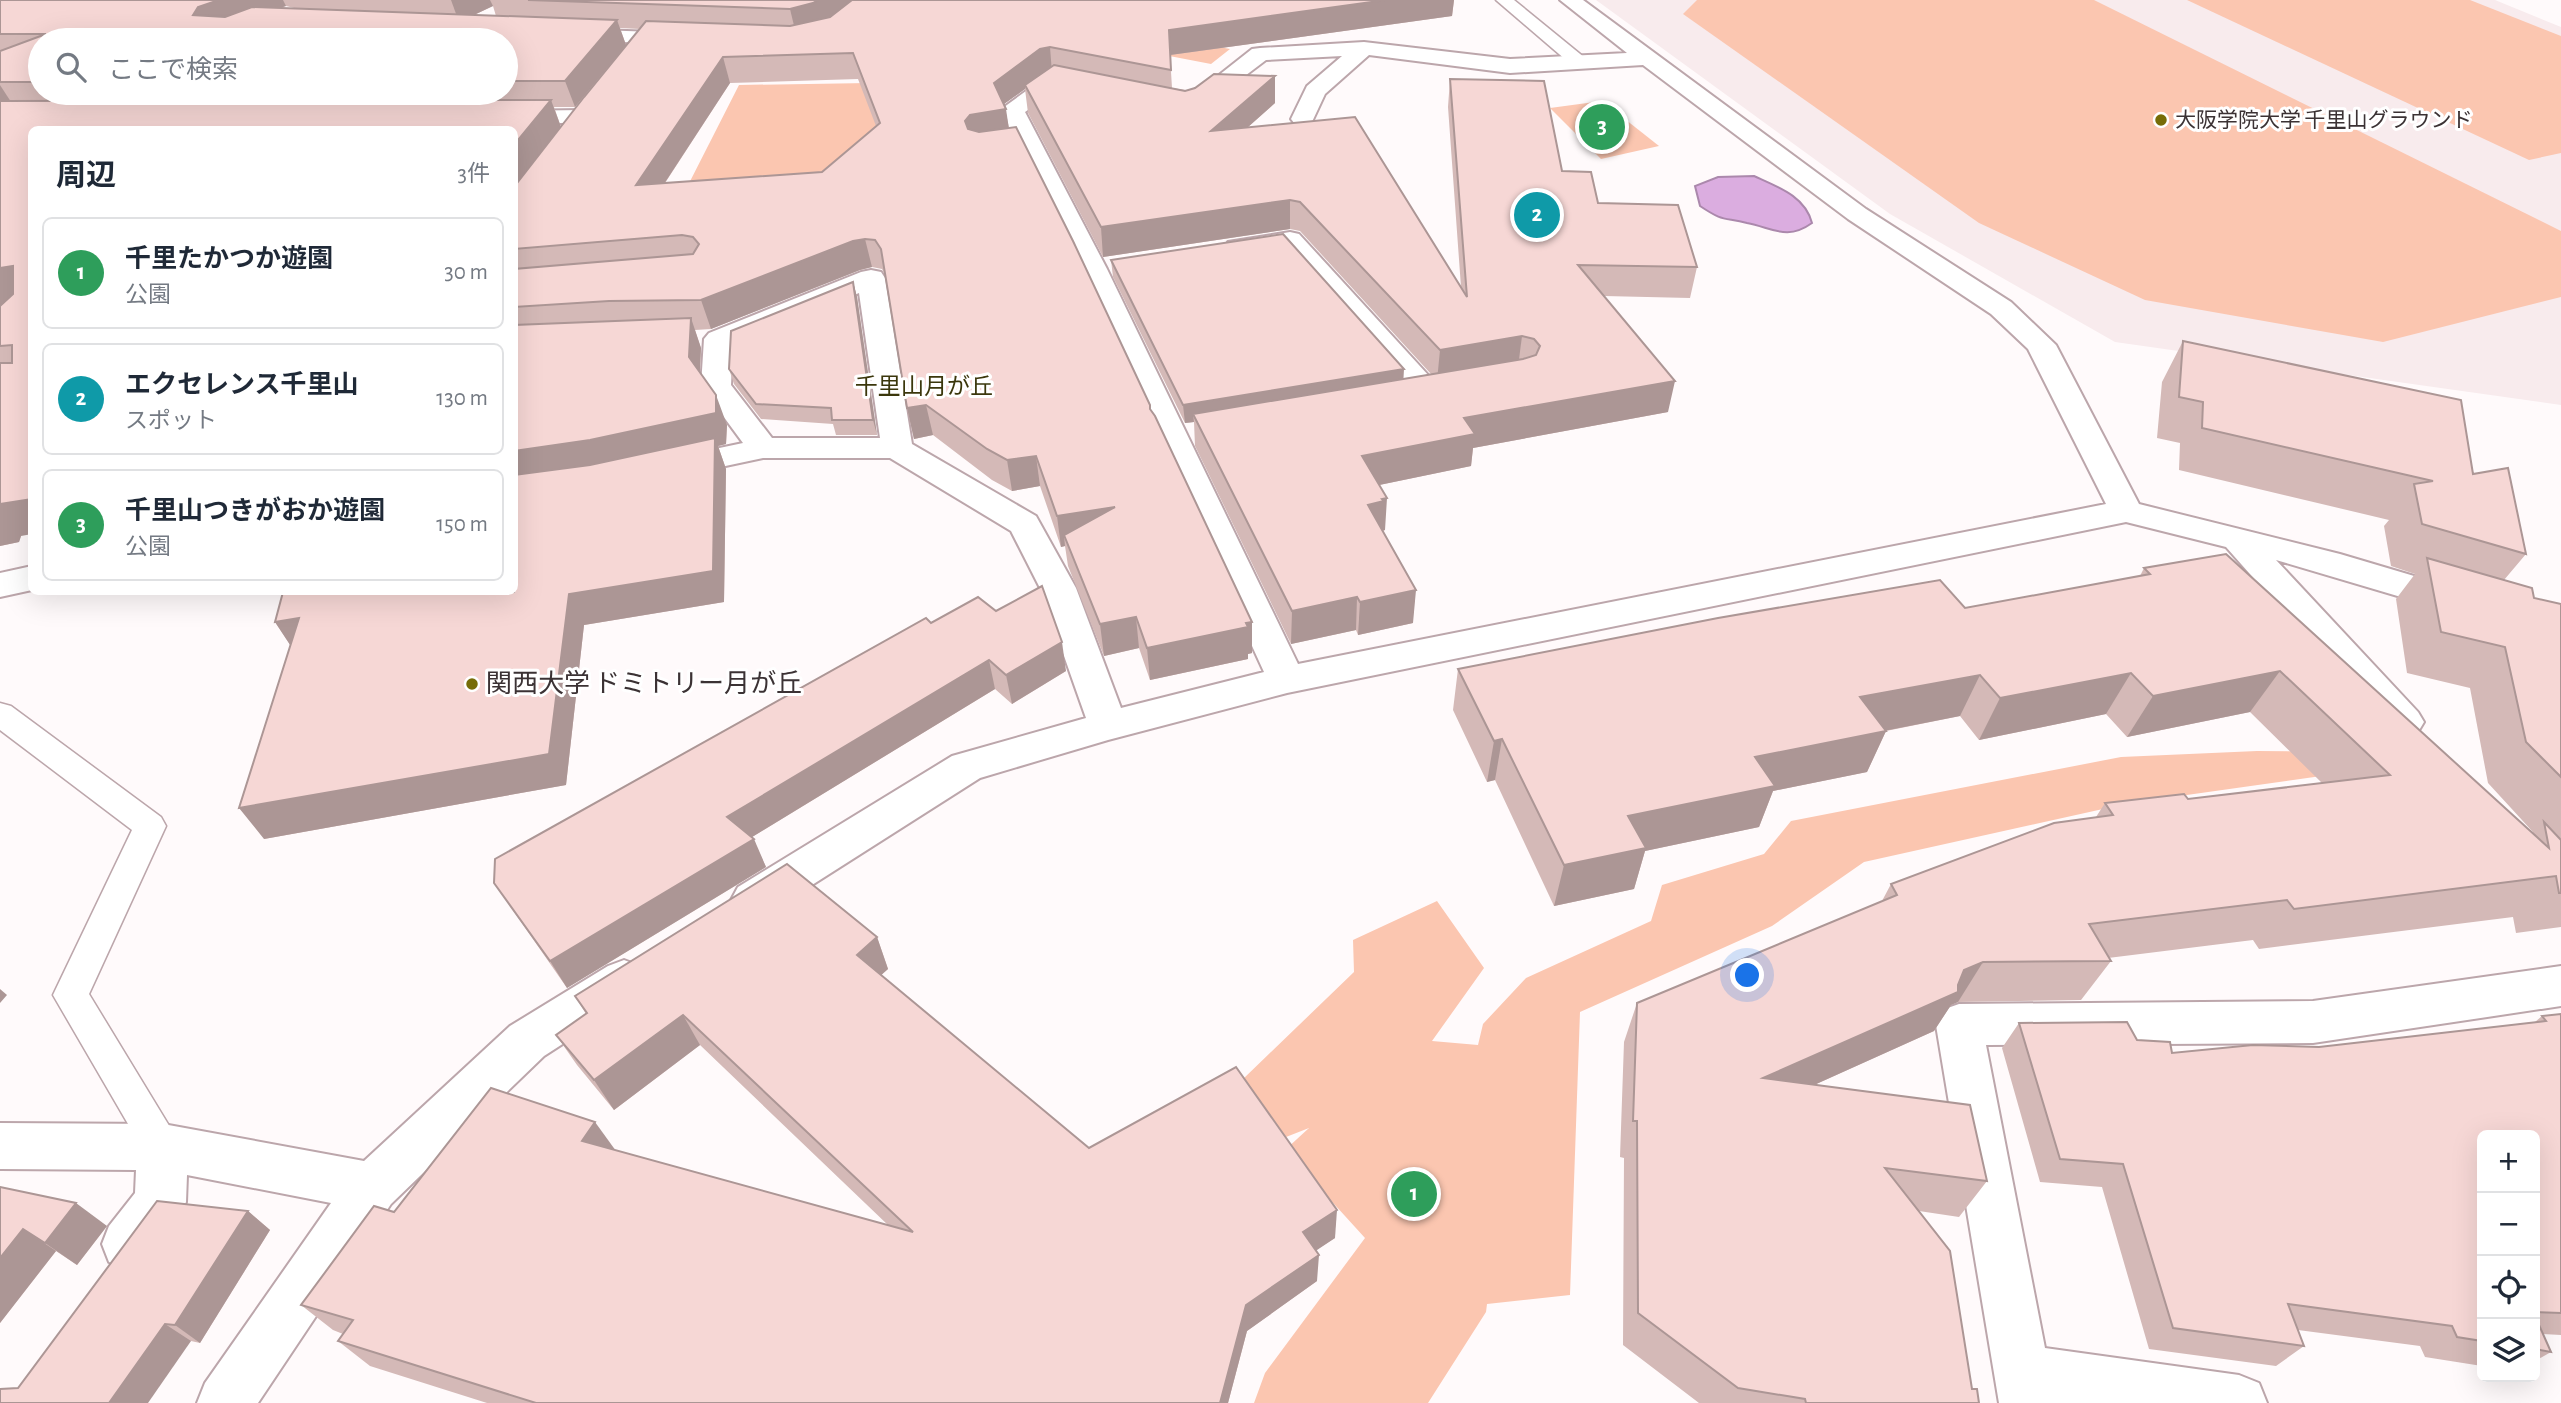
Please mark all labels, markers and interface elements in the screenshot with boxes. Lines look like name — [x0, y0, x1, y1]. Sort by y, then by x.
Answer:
search box — [28, 28, 518, 105]
icon: search — [52, 48, 90, 86]
text: ここで検索 — [108, 57, 238, 83]
pin: 3 — [1579, 101, 1625, 153]
place label: 大阪学院大学 千里山グラウンド — [2175, 109, 2472, 131]
marker: 大阪学院大学 千里山グラウンド — [2153, 112, 2169, 128]
text: 周辺 — [56, 161, 116, 191]
text: 3件 — [458, 163, 490, 186]
pin: 2 — [1514, 189, 1560, 241]
text: 千里たかつか遊園 — [125, 246, 333, 272]
text: 1 — [77, 261, 85, 284]
text: 30 m — [444, 261, 488, 284]
text: 公園 — [125, 284, 171, 307]
text: エクセレンス千里山 — [125, 372, 358, 398]
district label: 千里山月が丘 — [855, 374, 993, 399]
text: 2 — [76, 387, 86, 410]
text: 130 m — [436, 387, 488, 410]
text: スポット — [125, 410, 217, 433]
text: 千里山つきがおか遊園 — [125, 498, 385, 524]
text: 3 — [76, 513, 86, 536]
text: 150 m — [436, 513, 488, 536]
text: 公園 — [125, 536, 171, 559]
place label: 関西大学 ドミトリー月が丘 — [486, 669, 802, 697]
marker: 関西大学 ドミトリー月が丘 — [464, 676, 480, 692]
your location — [1730, 958, 1764, 992]
map controls — [2477, 1130, 2540, 1382]
button: + — [2477, 1130, 2540, 1193]
pin: 1 — [1391, 1168, 1437, 1220]
button: − — [2477, 1193, 2540, 1256]
button: locate — [2477, 1256, 2540, 1319]
button: layers — [2477, 1319, 2540, 1382]

